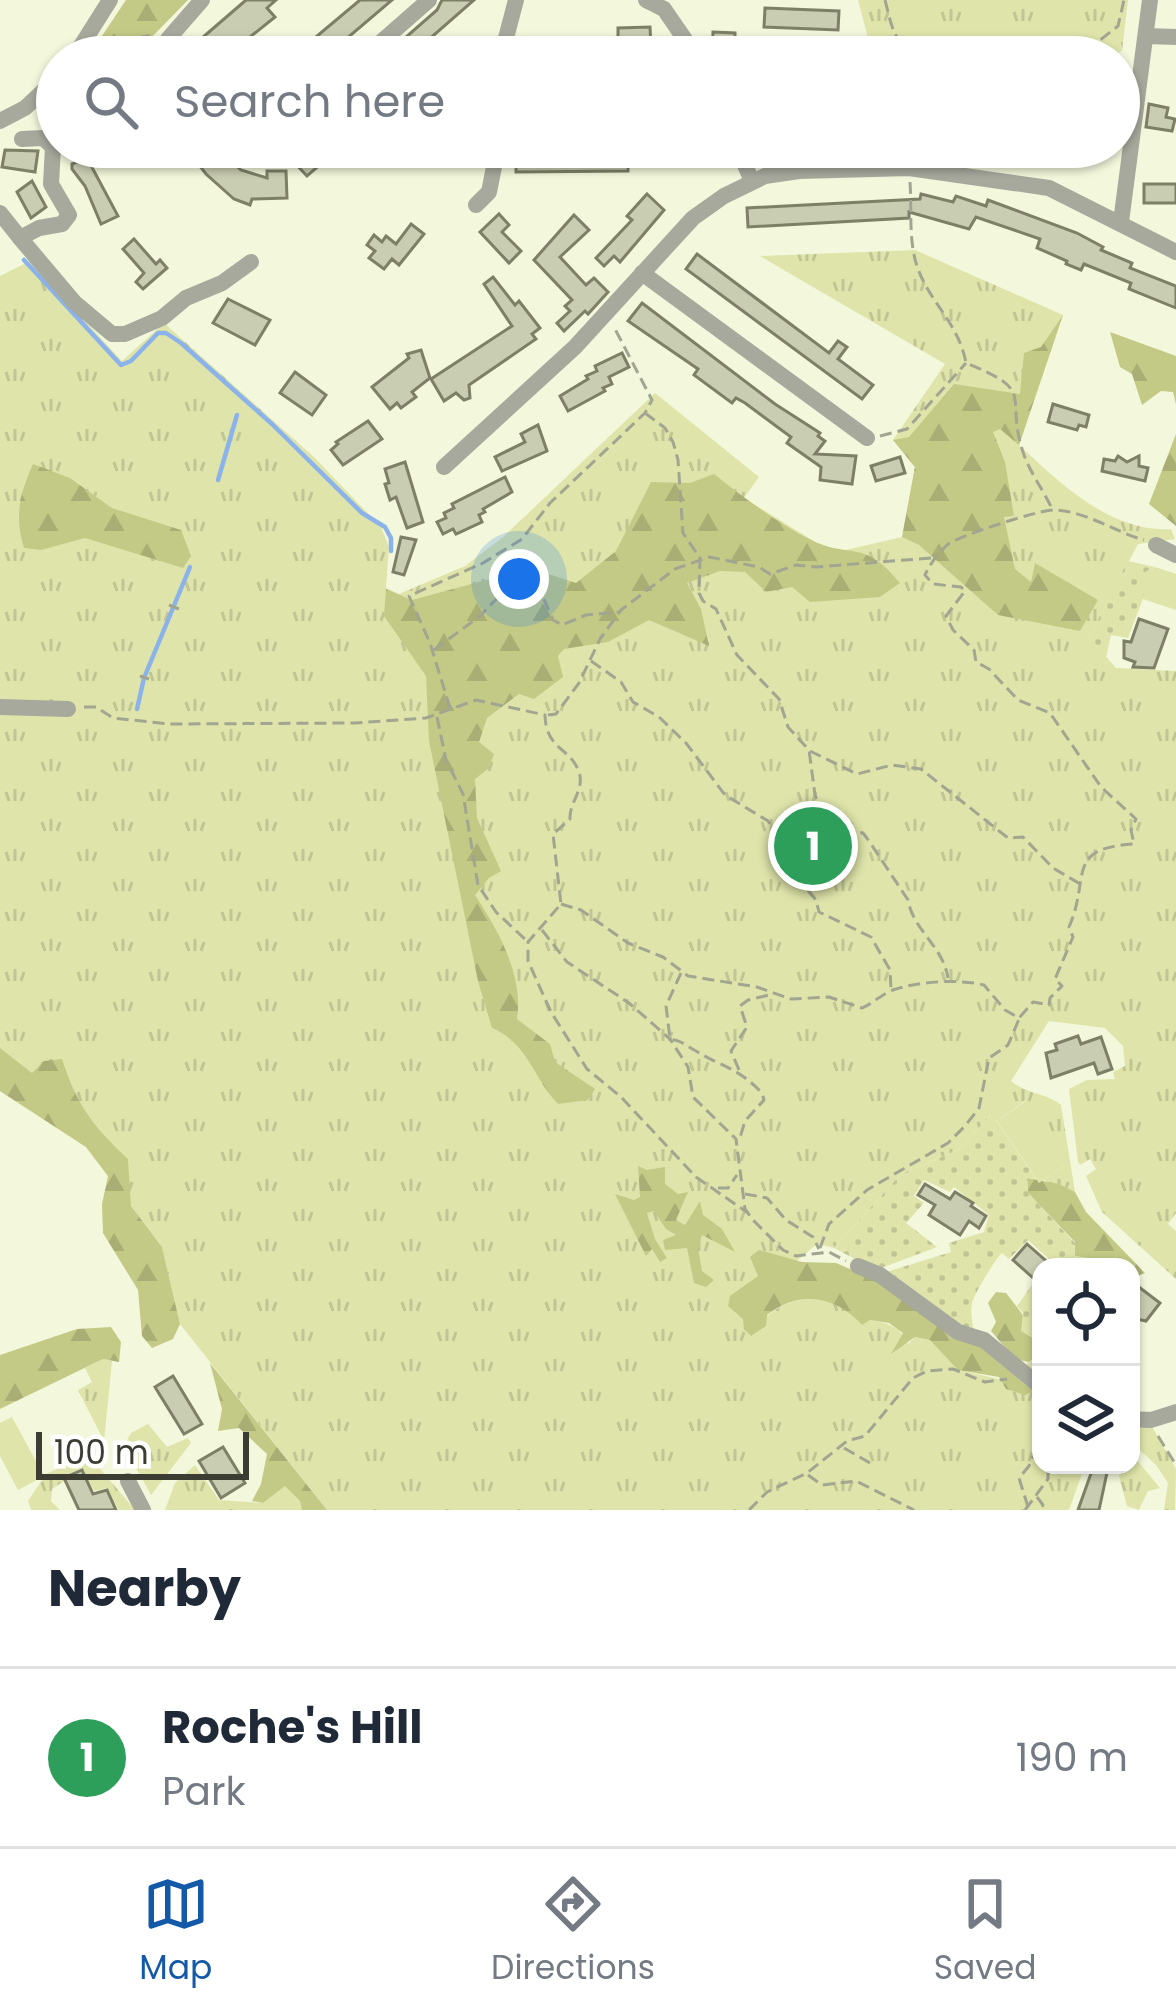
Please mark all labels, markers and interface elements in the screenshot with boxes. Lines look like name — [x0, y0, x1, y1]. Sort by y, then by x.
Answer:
search box — [36, 36, 1140, 168]
icon: search — [78, 69, 144, 135]
text: Search here — [174, 70, 445, 133]
your location — [489, 549, 549, 609]
pin: 1 — [774, 801, 852, 891]
map controls — [1032, 1258, 1140, 1474]
button: locate — [1032, 1258, 1140, 1366]
button: layers — [1032, 1366, 1140, 1474]
scale bar — [36, 1426, 249, 1479]
text: 100 m — [54, 1429, 149, 1476]
text: Nearby — [48, 1552, 241, 1624]
text: Roche's Hill — [162, 1696, 423, 1759]
text: 1 — [80, 1730, 94, 1785]
text: 190 m — [1016, 1730, 1128, 1785]
text: Park — [162, 1764, 246, 1819]
tab: Map — [139, 1871, 212, 1993]
tab: Directions — [491, 1871, 655, 1993]
tab: Saved — [934, 1871, 1037, 1993]

